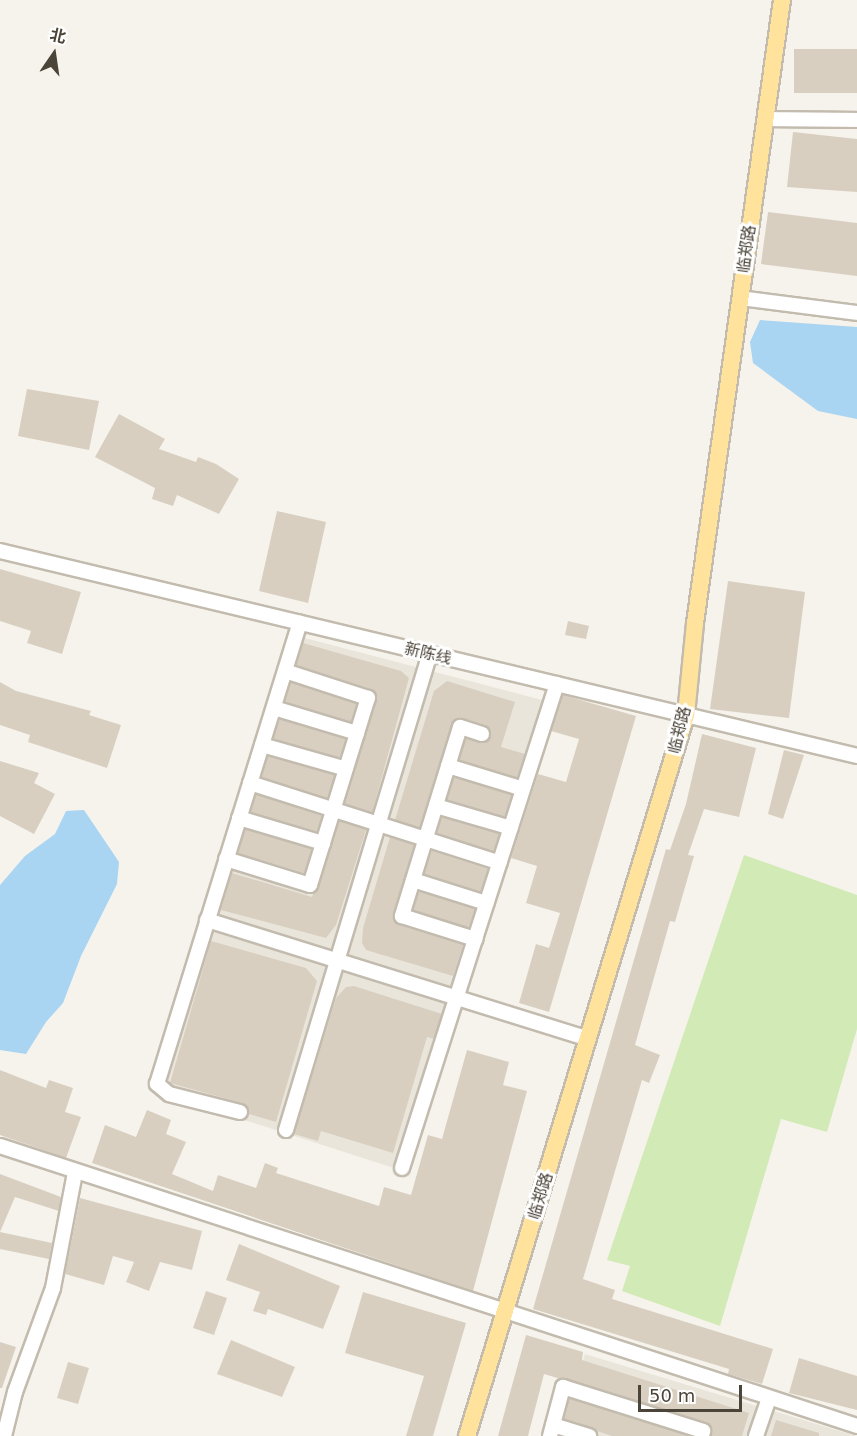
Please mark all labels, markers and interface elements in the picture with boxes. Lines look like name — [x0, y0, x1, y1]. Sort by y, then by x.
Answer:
north arrow — [24, 24, 84, 84]
text: 北 — [48, 25, 68, 47]
street label: 临郑路 — [734, 224, 760, 274]
street label: 新陈线 — [402, 639, 454, 669]
street label: 临郑路 — [665, 704, 695, 756]
street label: 临郑路 — [525, 1170, 557, 1222]
scale bar — [641, 1373, 744, 1411]
text: 50 m — [649, 1385, 695, 1406]

